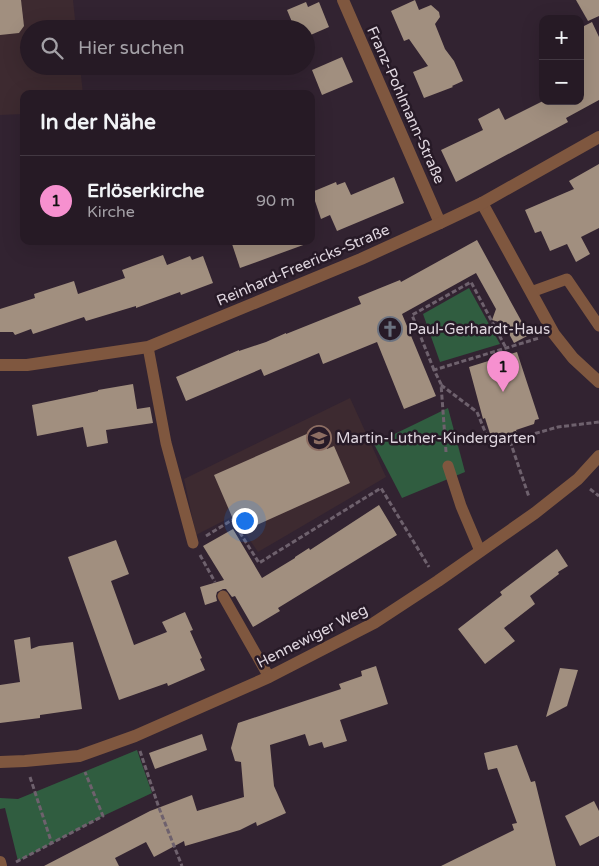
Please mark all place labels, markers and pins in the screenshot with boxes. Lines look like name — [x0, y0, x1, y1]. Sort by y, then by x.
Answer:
church icon: Paul-Gerhardt-Haus — [377, 316, 403, 342]
place label: Paul-Gerhardt-Haus — [408, 320, 550, 338]
pin: 1 — [487, 351, 519, 392]
school or university icon: Martin-Luther-Kindergarten — [306, 425, 332, 451]
place label: Martin-Luther-Kindergarten — [336, 429, 536, 447]

